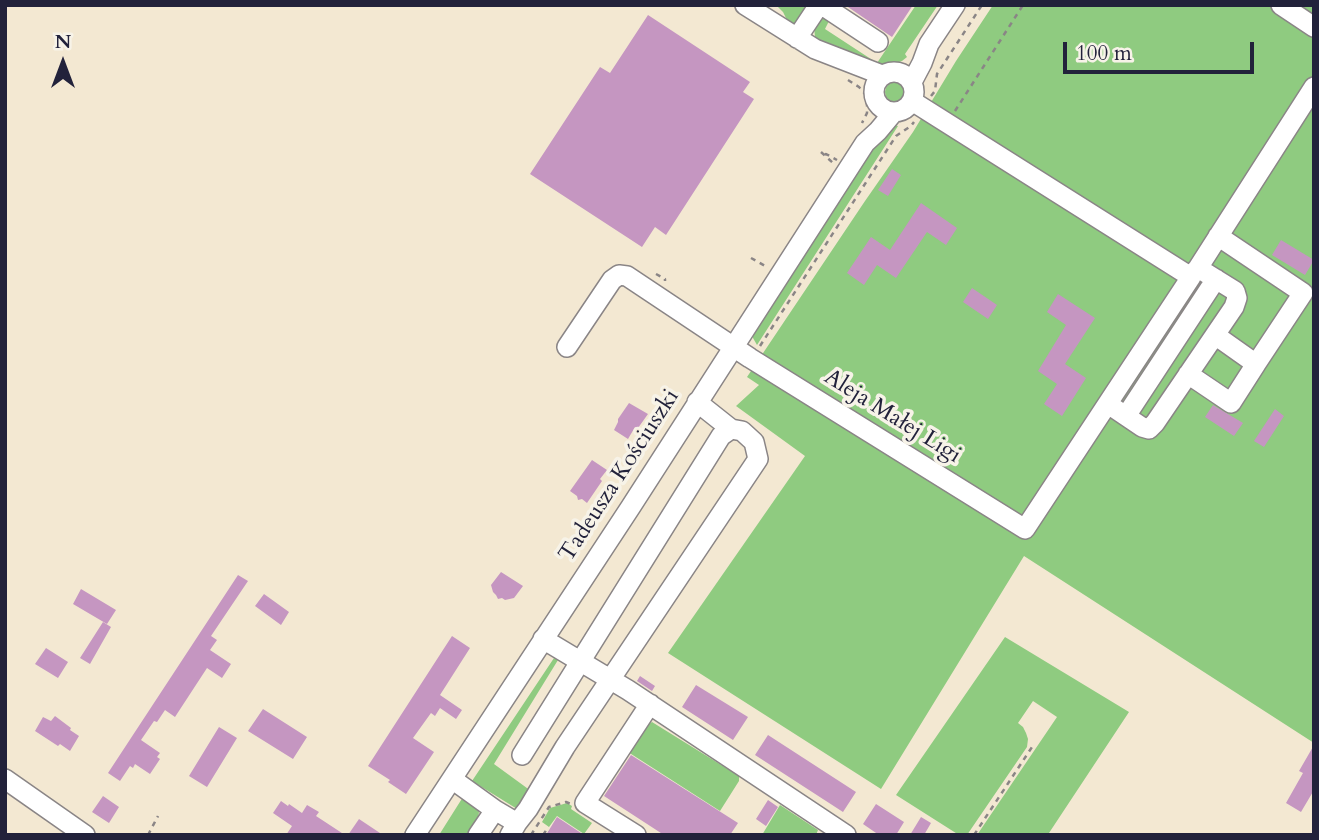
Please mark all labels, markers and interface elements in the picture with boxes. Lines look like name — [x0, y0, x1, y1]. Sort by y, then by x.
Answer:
north arrow — [28, 28, 98, 98]
scale bar — [1067, 28, 1258, 72]
text: N — [55, 29, 71, 55]
text: 100 m — [1076, 39, 1132, 68]
street label: Aleja Małej Ligi — [819, 364, 965, 470]
street label: Tadeusza Kościuszki — [554, 385, 686, 567]

